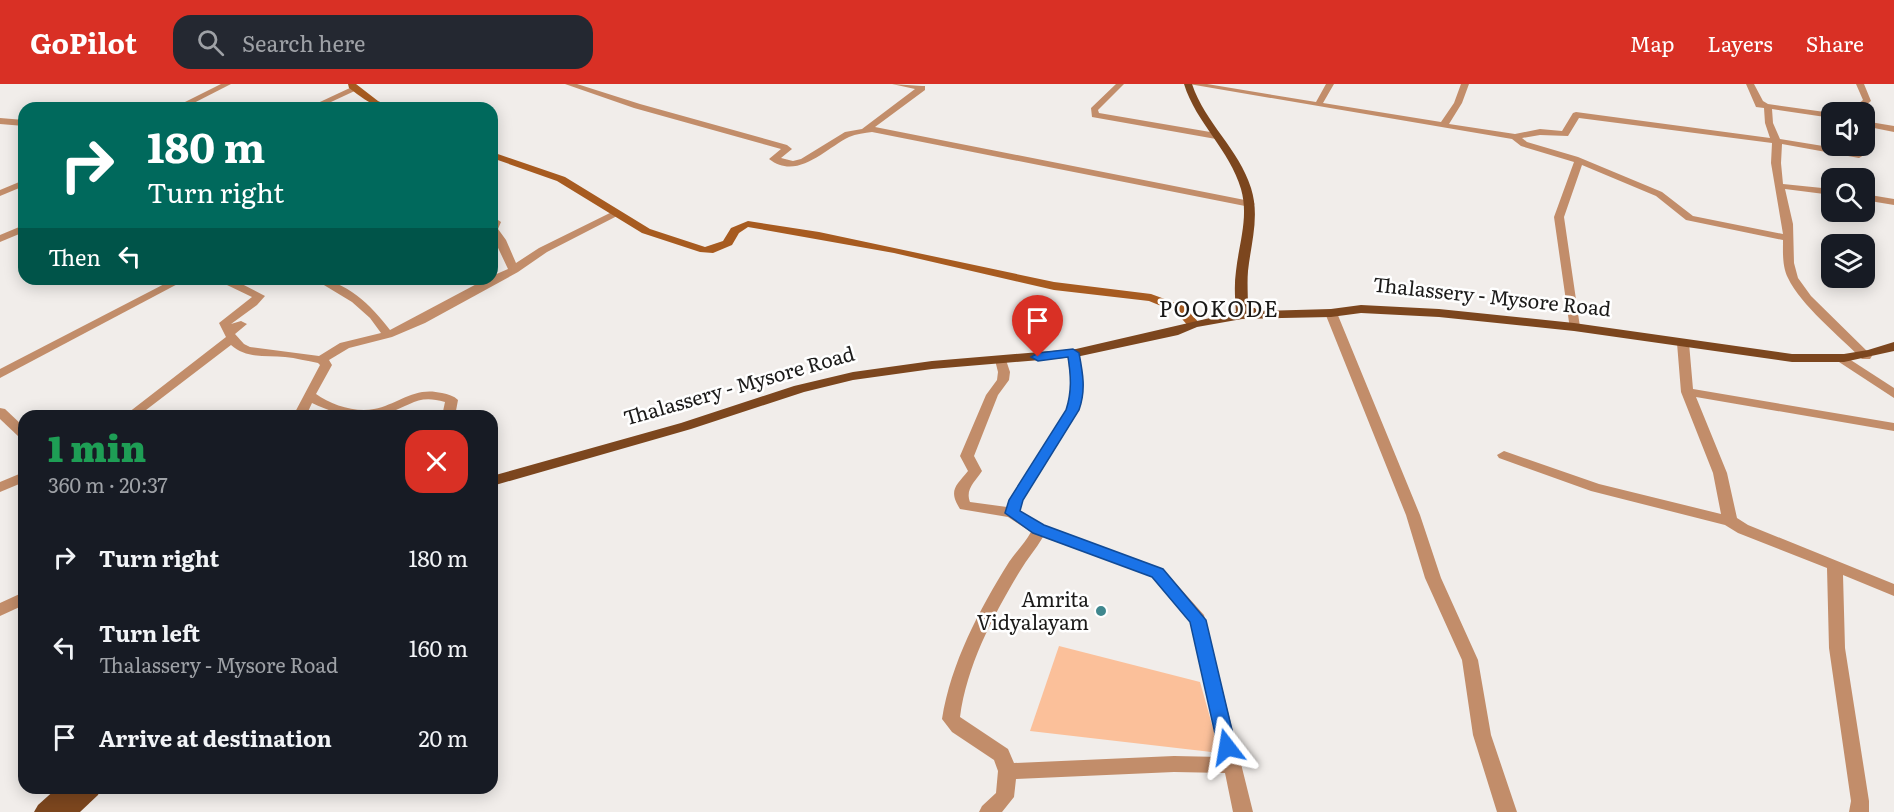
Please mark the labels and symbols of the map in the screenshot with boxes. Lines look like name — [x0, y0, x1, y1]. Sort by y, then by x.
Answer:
street label: Thalassery - Mysore Road — [1372, 268, 1613, 322]
district label: POOKODE — [1159, 291, 1279, 324]
pin — [1012, 295, 1063, 357]
street label: Thalassery - Mysore Road — [619, 337, 858, 431]
place label: Amrita Vidyalayam — [977, 583, 1089, 636]
marker: Amrita Vidyalayam — [1094, 604, 1108, 618]
position arrow — [1195, 715, 1259, 779]

